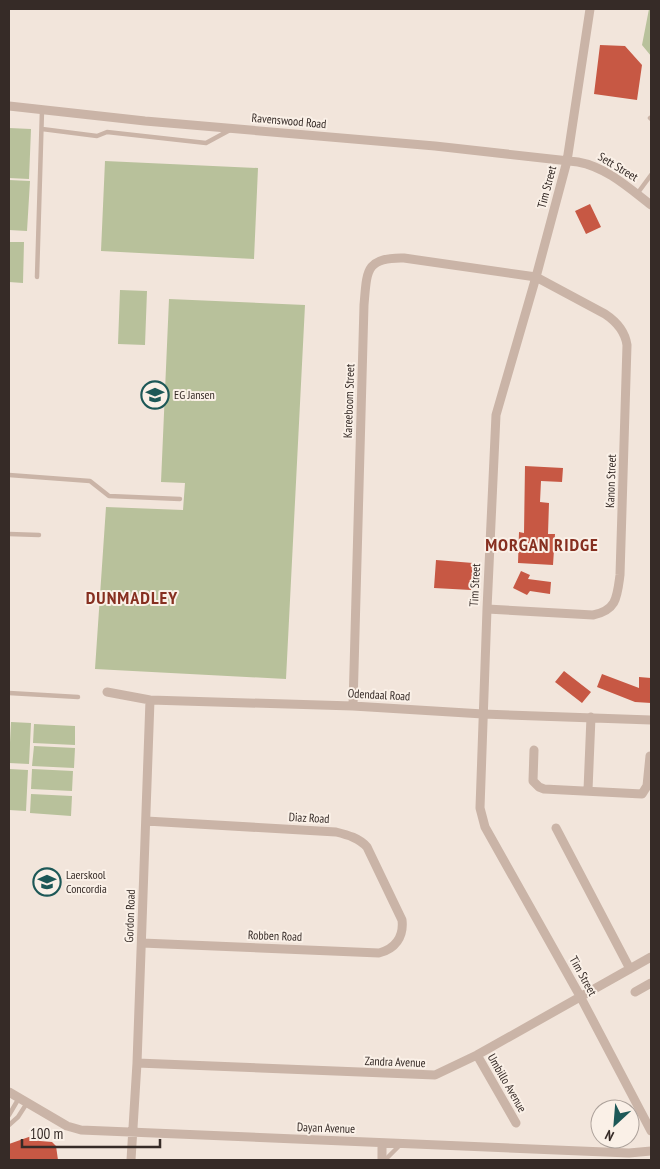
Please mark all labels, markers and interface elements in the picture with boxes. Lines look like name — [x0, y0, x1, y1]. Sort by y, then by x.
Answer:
street label: Ravenswood Road — [251, 110, 327, 131]
street label: Sett Street — [596, 149, 642, 185]
street label: Tim Street — [534, 163, 560, 210]
street label: Kareeboom Street — [340, 363, 357, 438]
school or university icon: EG Jansen — [140, 380, 170, 410]
place label: EG Jansen — [174, 387, 215, 402]
street label: Kanon Street — [602, 453, 619, 508]
district label: MORGAN RIDGE — [485, 533, 599, 556]
street label: Tim Street — [466, 562, 483, 607]
district label: DUNMADLEY — [86, 586, 178, 609]
street label: Odendaal Road — [347, 685, 411, 704]
street label: Diaz Road — [288, 809, 330, 826]
school or university icon: Laerskool Concordia — [32, 867, 62, 897]
place label: Laerskool Concordia — [66, 867, 107, 896]
street label: Gordon Road — [121, 889, 138, 943]
street label: Robben Road — [248, 927, 302, 944]
street label: Tim Street — [566, 953, 601, 999]
street label: Umbillo Avenue — [485, 1051, 530, 1115]
street label: Zandra Avenue — [364, 1053, 426, 1070]
north arrow — [590, 1099, 640, 1149]
scale bar — [22, 1116, 160, 1148]
street label: Dayan Avenue — [297, 1119, 355, 1136]
text: 100 m — [30, 1124, 63, 1143]
text: N — [602, 1126, 617, 1145]

